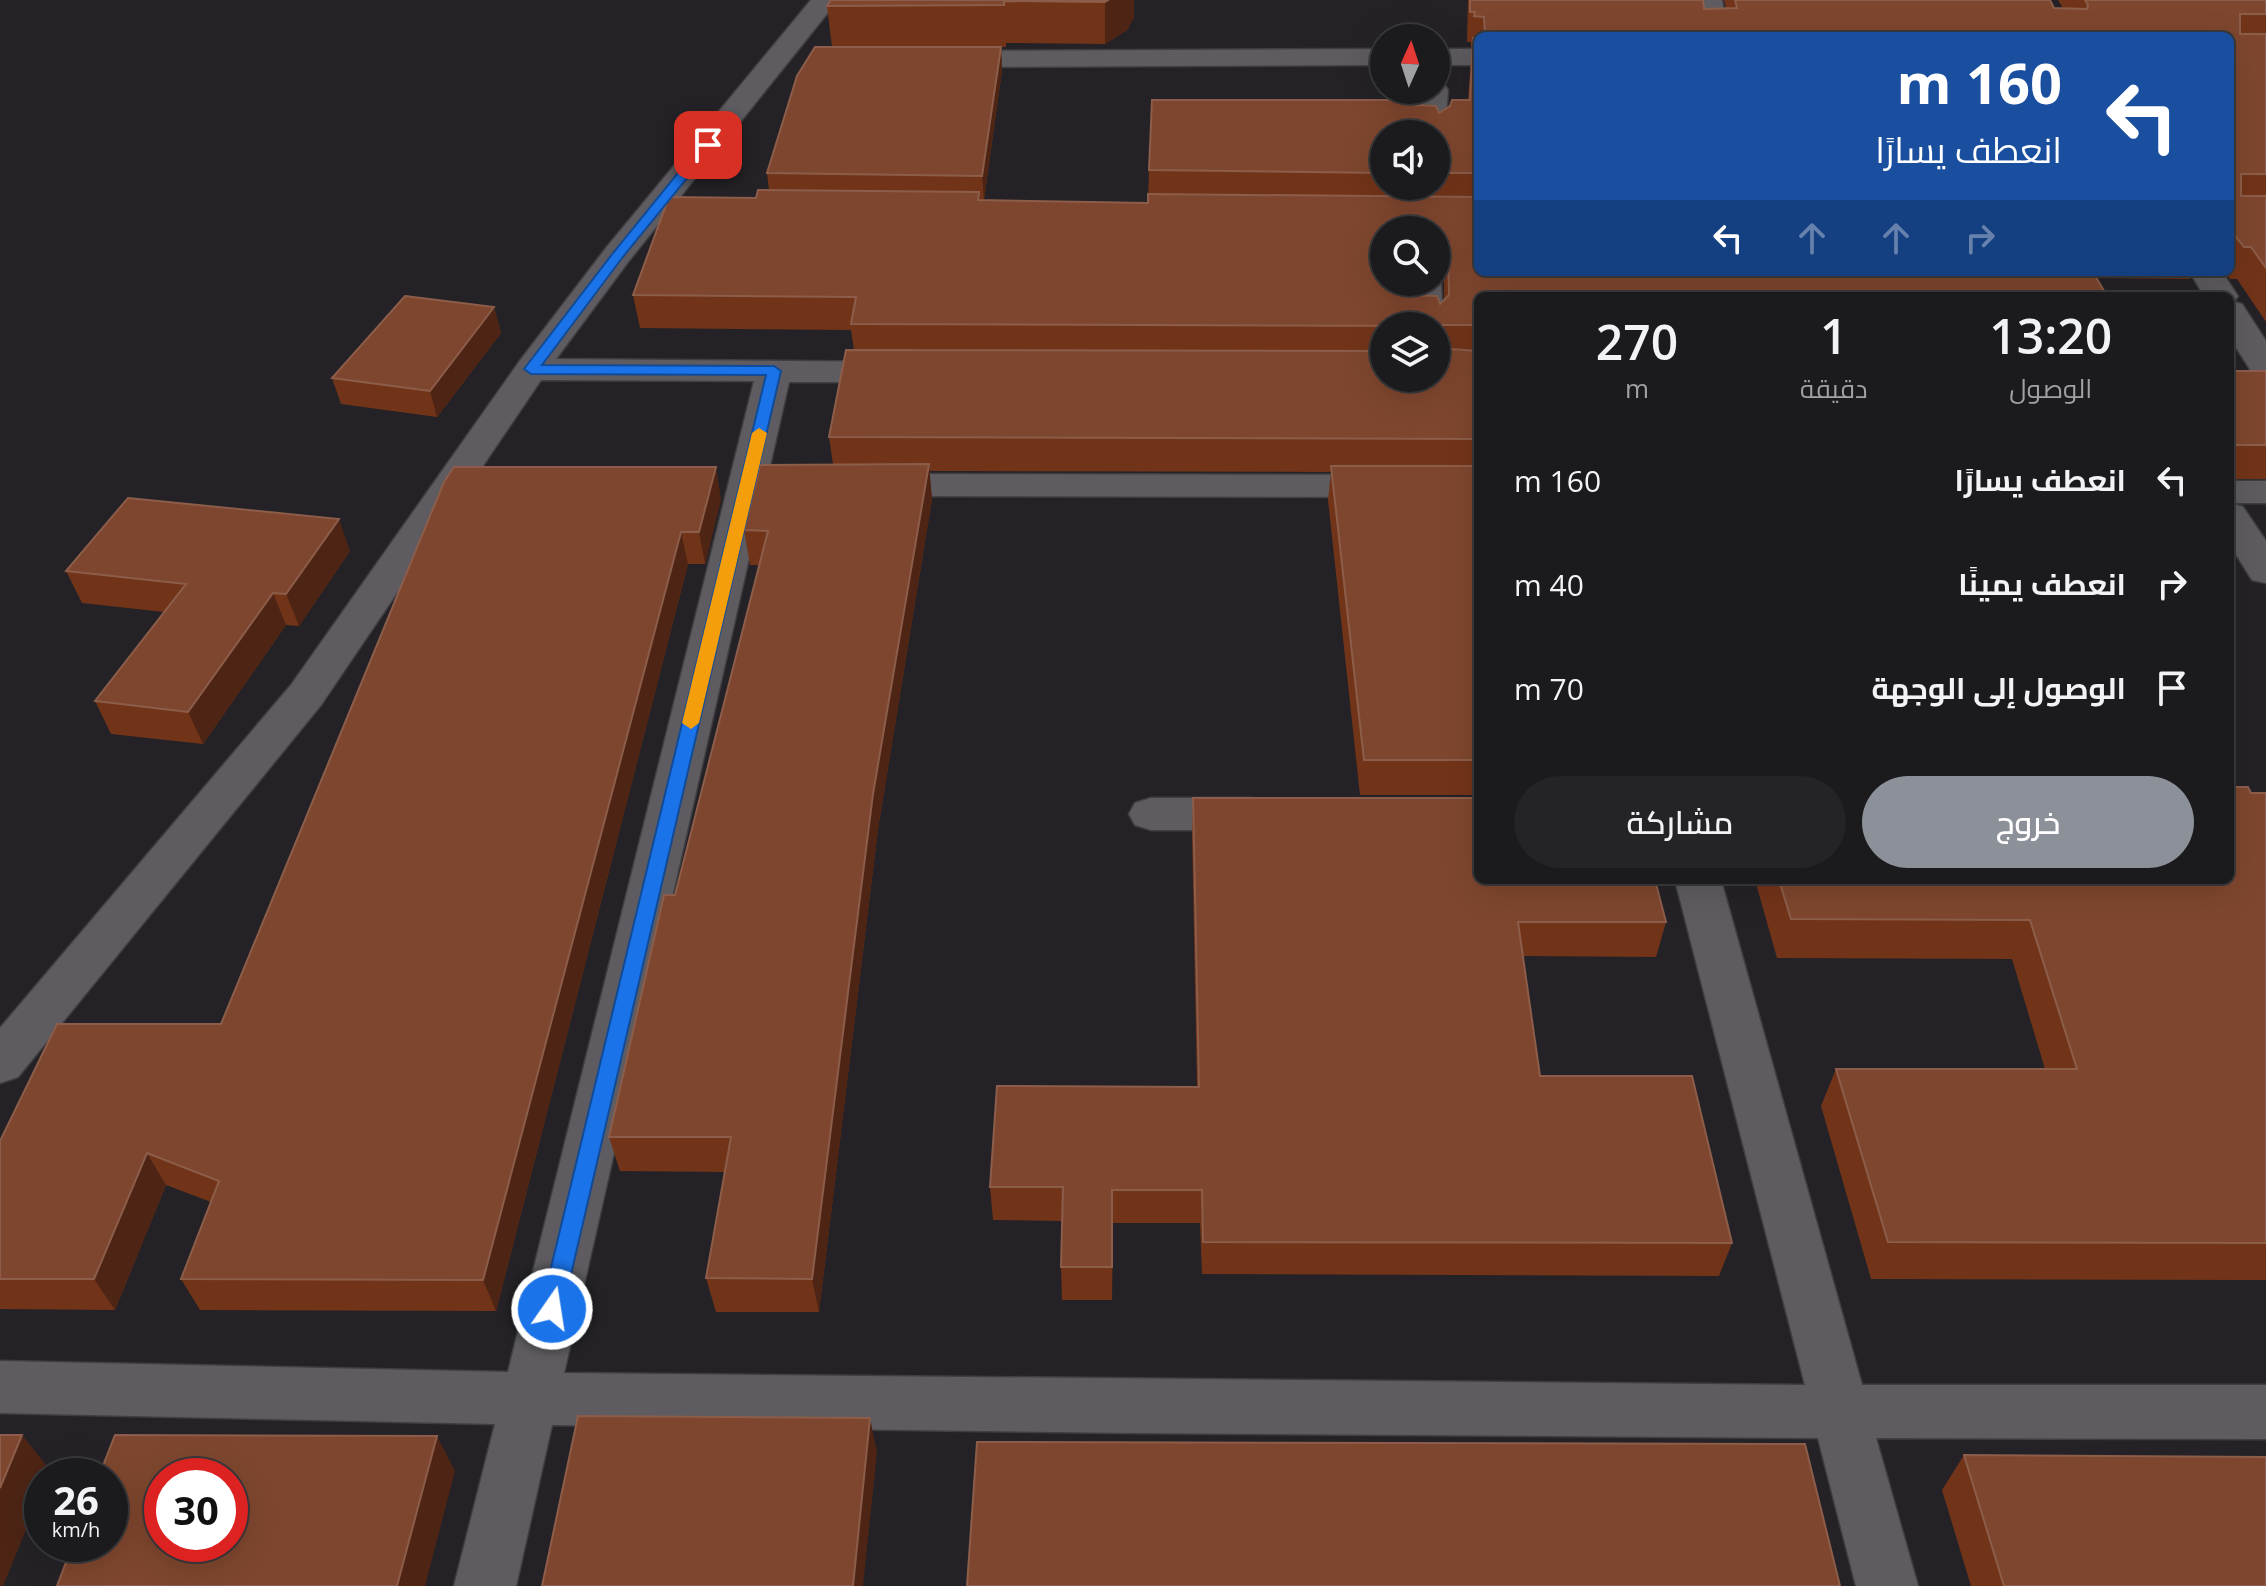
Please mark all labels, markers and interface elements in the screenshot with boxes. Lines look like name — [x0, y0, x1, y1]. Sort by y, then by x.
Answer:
north arrow — [1370, 24, 1450, 104]
map controls — [1370, 24, 1450, 392]
text: 160 m — [1896, 44, 2062, 120]
icon: left — [2090, 64, 2194, 168]
pin — [674, 111, 742, 179]
button: sound — [1370, 120, 1450, 200]
icon: arrive — [686, 123, 730, 167]
text: انعطف يسارًا — [1875, 125, 2062, 174]
button: search — [1370, 216, 1450, 296]
icon: left — [1706, 216, 1750, 260]
icon: ahead — [1790, 216, 1834, 260]
icon: ahead — [1874, 216, 1918, 260]
icon: right — [1958, 216, 2002, 260]
text: 1 — [1820, 303, 1847, 368]
text: 13:20 — [1989, 303, 2112, 368]
text: 270 — [1596, 309, 1678, 374]
button: layers — [1370, 312, 1450, 392]
text: m — [1625, 370, 1649, 406]
text: دقيقة — [1800, 370, 1868, 406]
text: الوصول — [2009, 370, 2092, 406]
icon: left — [2150, 458, 2194, 502]
text: انعطف يسارًا — [1955, 459, 2126, 500]
text: 160 m — [1514, 460, 1601, 501]
icon: right — [2150, 562, 2194, 606]
text: انعطف يمينًا — [1958, 563, 2126, 604]
text: 40 m — [1514, 564, 1584, 605]
icon: arrive — [2150, 666, 2194, 710]
text: الوصول إلى الوجهة — [1871, 667, 2126, 708]
text: 70 m — [1514, 668, 1584, 709]
button: مشاركة — [1514, 776, 1846, 868]
button: خروج — [1862, 776, 2194, 868]
position arrow — [510, 1267, 594, 1351]
speed limit sign: 30 — [144, 1458, 248, 1562]
text: 26 — [53, 1472, 99, 1527]
text: km/h — [52, 1516, 100, 1543]

